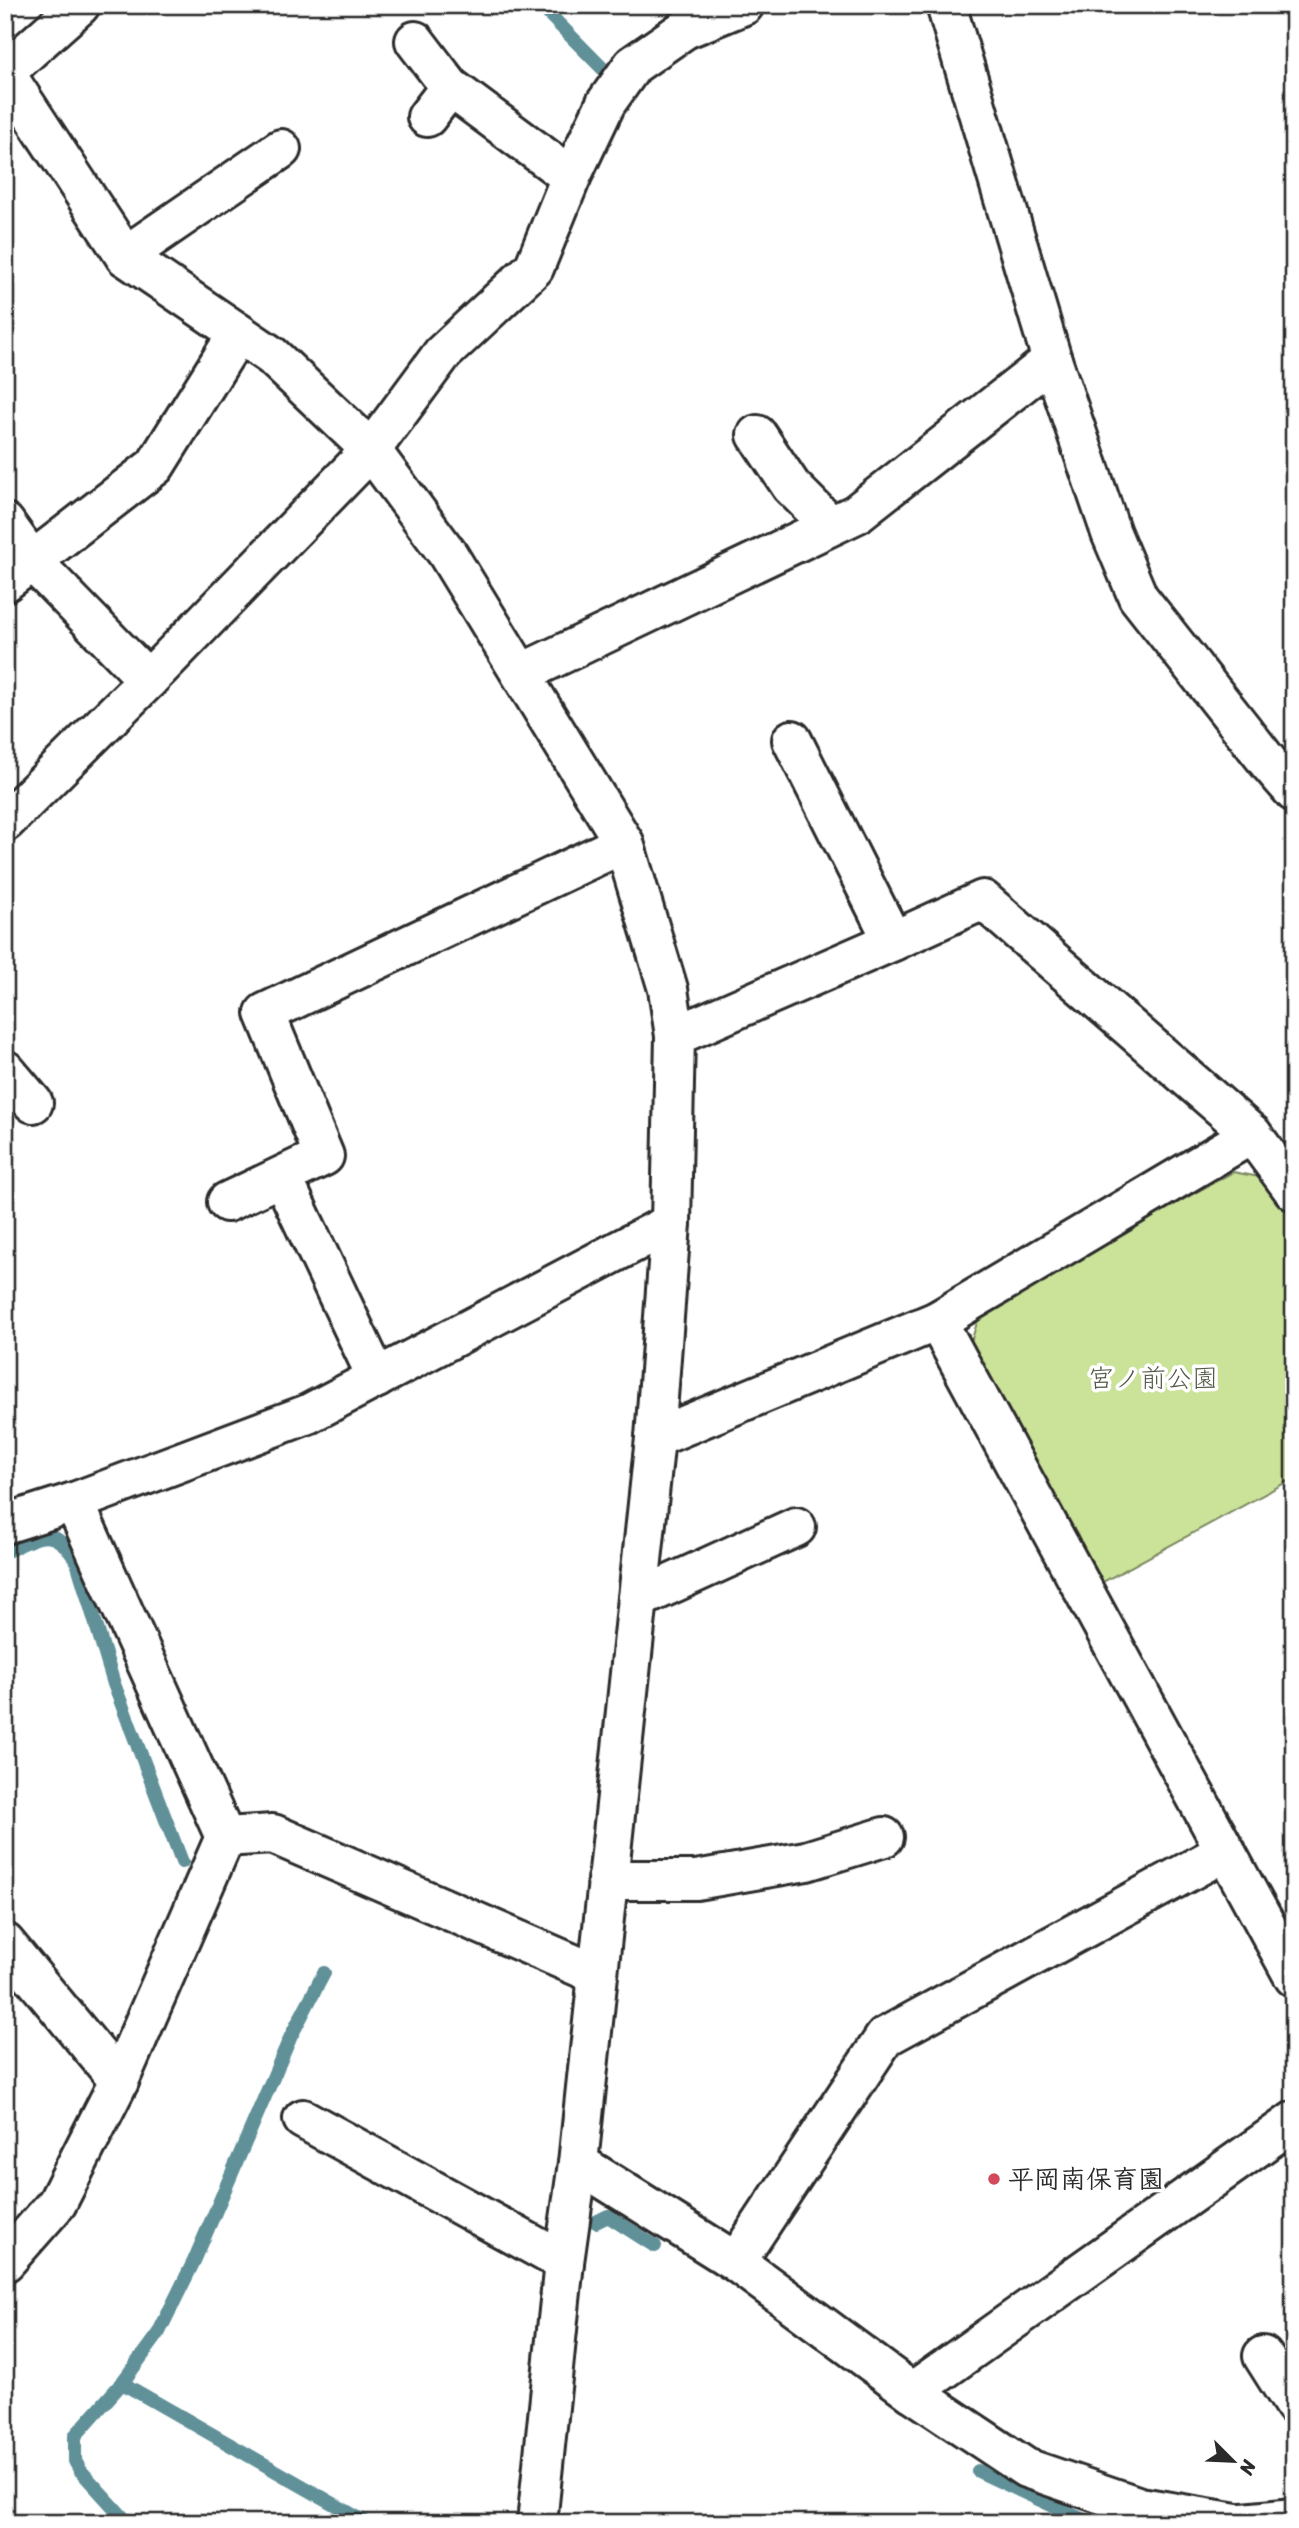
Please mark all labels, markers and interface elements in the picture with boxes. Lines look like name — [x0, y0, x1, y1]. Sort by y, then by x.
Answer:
park label: 宮ノ前公園 — [1088, 1355, 1218, 1401]
place label: 平岡南保育園 — [1008, 2156, 1164, 2202]
marker: 平岡南保育園 — [986, 2171, 1002, 2187]
north arrow — [1198, 2426, 1268, 2496]
text: N — [1230, 2454, 1266, 2481]

